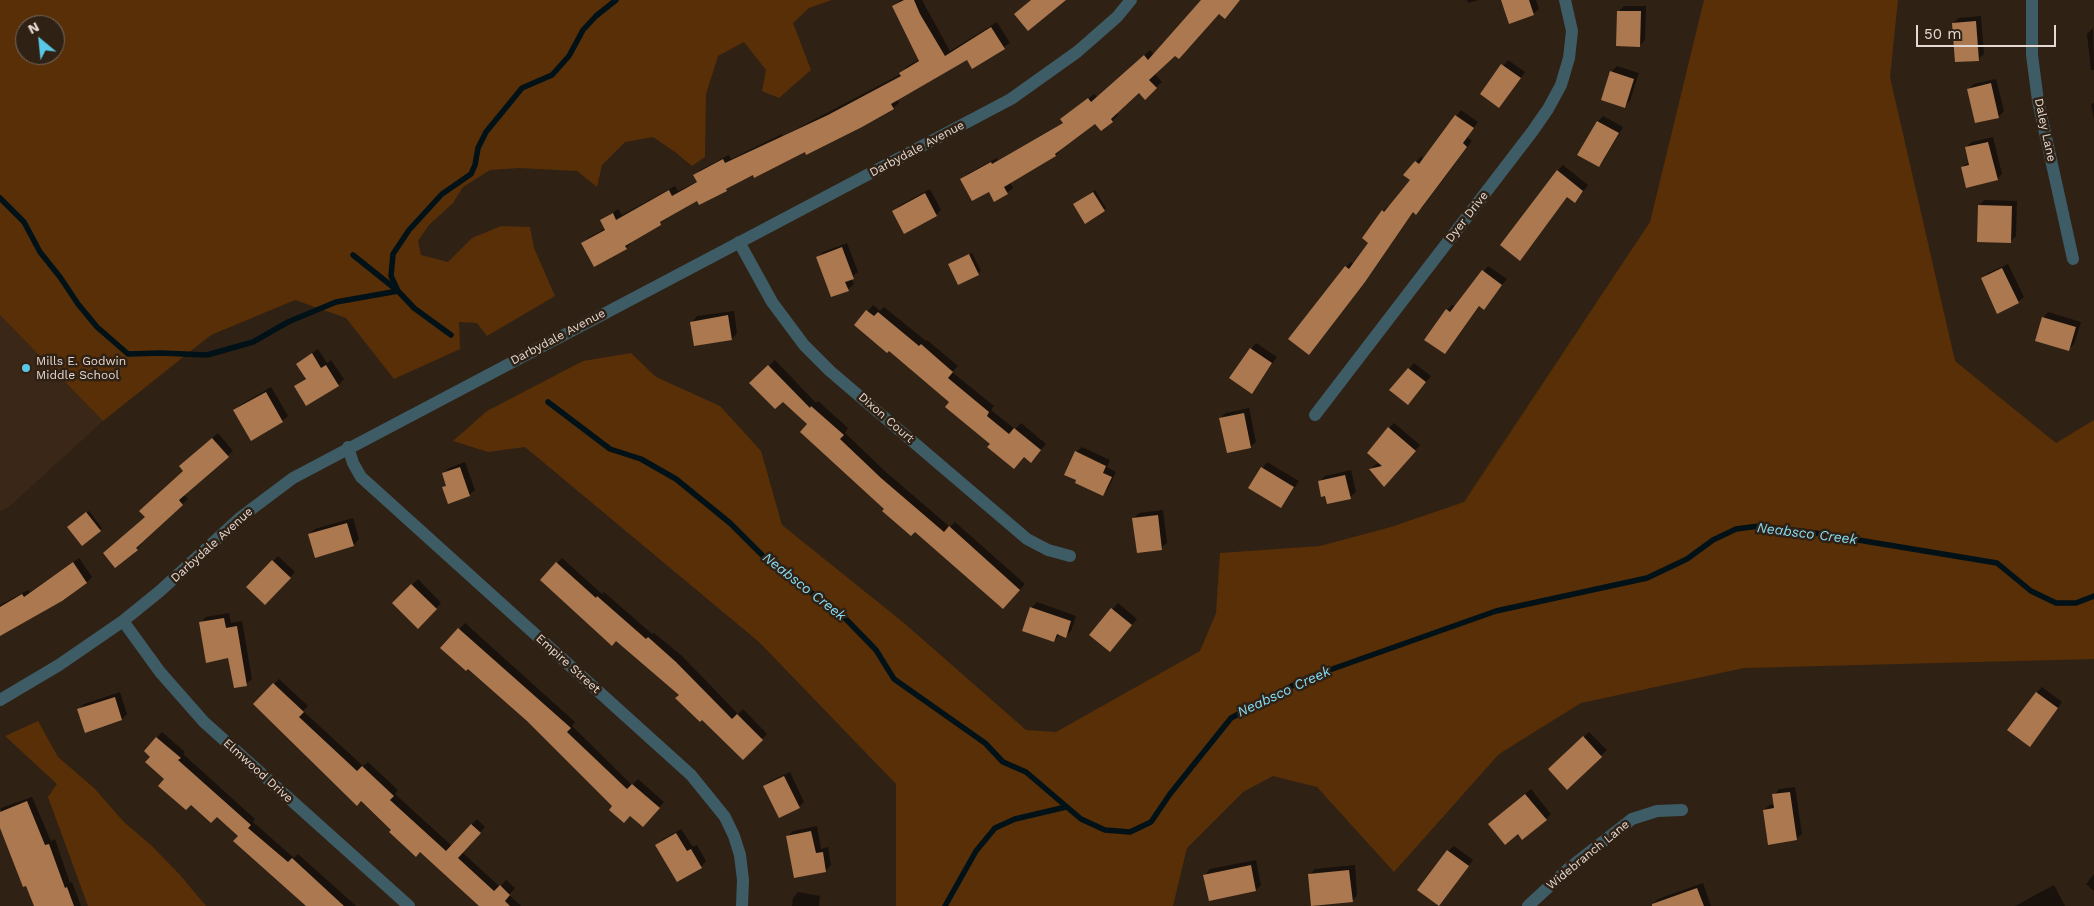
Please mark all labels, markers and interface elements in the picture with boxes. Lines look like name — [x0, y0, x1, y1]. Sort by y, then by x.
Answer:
north arrow — [15, 15, 65, 65]
scale bar — [1919, 15, 2059, 47]
text: N — [25, 18, 42, 37]
text: 50 m — [1924, 25, 1961, 43]
street label: Daley Lane — [2031, 97, 2059, 163]
street label: Darbydale Avenue — [867, 118, 967, 180]
street label: Dyer Drive — [1443, 189, 1491, 245]
street label: Darbydale Avenue — [508, 306, 608, 368]
place label: Mills E. Godwin Middle School — [36, 354, 126, 382]
marker: Mills E. Godwin Middle School — [20, 362, 32, 374]
street label: Dixon Court — [855, 390, 917, 446]
street label: Darbydale Avenue — [168, 504, 256, 586]
water label: Neabsco Creek — [1756, 520, 1858, 548]
water label: Neabsco Creek — [759, 549, 849, 625]
street label: Empire Street — [533, 631, 603, 697]
water label: Neabsco Creek — [1235, 663, 1333, 721]
street label: Elmwood Drive — [220, 736, 296, 806]
street label: Widebranch Lane — [1544, 817, 1632, 893]

